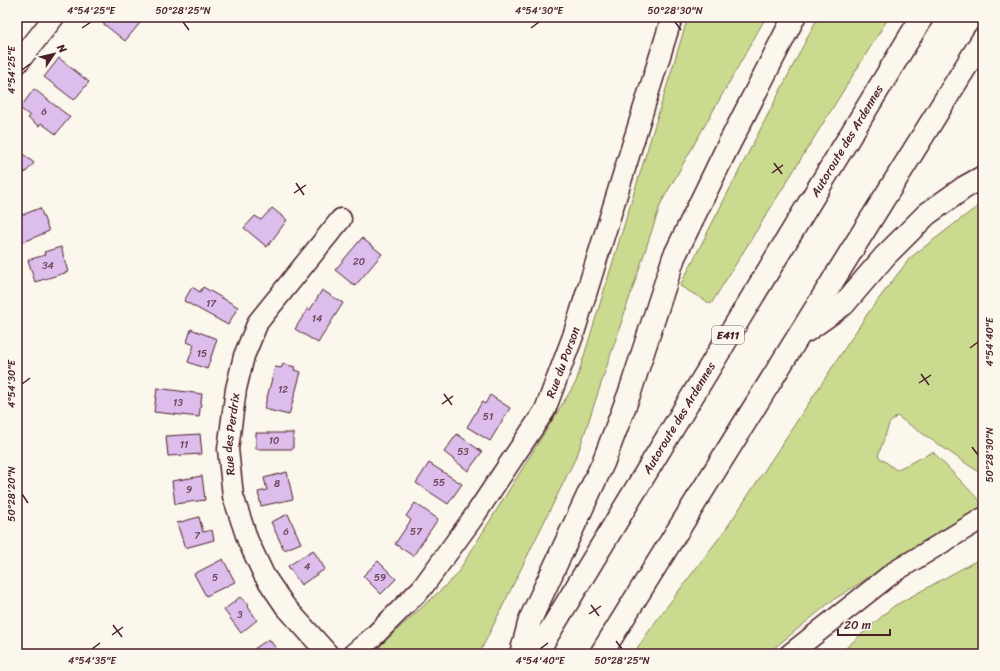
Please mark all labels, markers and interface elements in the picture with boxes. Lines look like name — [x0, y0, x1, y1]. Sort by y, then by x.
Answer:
text: 4°54'25"E — [67, 2, 117, 20]
text: 50°28'25"N — [155, 2, 211, 20]
text: 4°54'30"E — [515, 2, 565, 20]
text: 50°28'30"N — [647, 2, 703, 20]
north arrow — [34, 34, 74, 74]
text: N — [51, 39, 72, 57]
text: 4°54'25"E — [3, 44, 21, 94]
street label: Autoroute des Ardennes — [804, 80, 890, 202]
house number: 6 — [41, 103, 47, 121]
house number: 20 — [353, 253, 365, 271]
house number: 34 — [42, 257, 54, 275]
house number: 17 — [206, 295, 217, 313]
house number: 14 — [312, 310, 322, 328]
text: 4°54'40"E — [981, 316, 999, 366]
street label: Rue du Porson — [540, 323, 586, 401]
road number: E411 — [712, 326, 744, 344]
house number: 15 — [197, 345, 207, 363]
street label: Autoroute des Ardennes — [636, 357, 722, 479]
text: 4°54'30"E — [3, 358, 21, 408]
house number: 12 — [278, 381, 288, 399]
street label: Rue des Perdrix — [217, 391, 246, 477]
house number: 13 — [173, 394, 183, 412]
house number: 51 — [483, 408, 493, 426]
text: 50°28'30"N — [981, 427, 999, 483]
house number: 10 — [269, 432, 279, 450]
house number: 11 — [180, 436, 188, 454]
house number: 53 — [457, 443, 469, 461]
text: 50°28'20"N — [3, 466, 21, 522]
house number: 55 — [433, 474, 445, 492]
house number: 8 — [274, 475, 280, 493]
house number: 9 — [186, 481, 192, 499]
house number: 6 — [283, 523, 289, 541]
house number: 57 — [410, 523, 423, 541]
house number: 7 — [194, 527, 201, 545]
house number: 4 — [304, 558, 310, 576]
house number: 5 — [212, 569, 218, 587]
house number: 59 — [374, 569, 386, 587]
house number: 3 — [237, 606, 243, 624]
scale bar — [838, 611, 890, 637]
text: 20 m — [844, 614, 871, 636]
text: 4°54'35"E — [68, 652, 117, 670]
text: 4°54'40"E — [516, 652, 566, 670]
text: 50°28'25"N — [594, 652, 650, 670]

